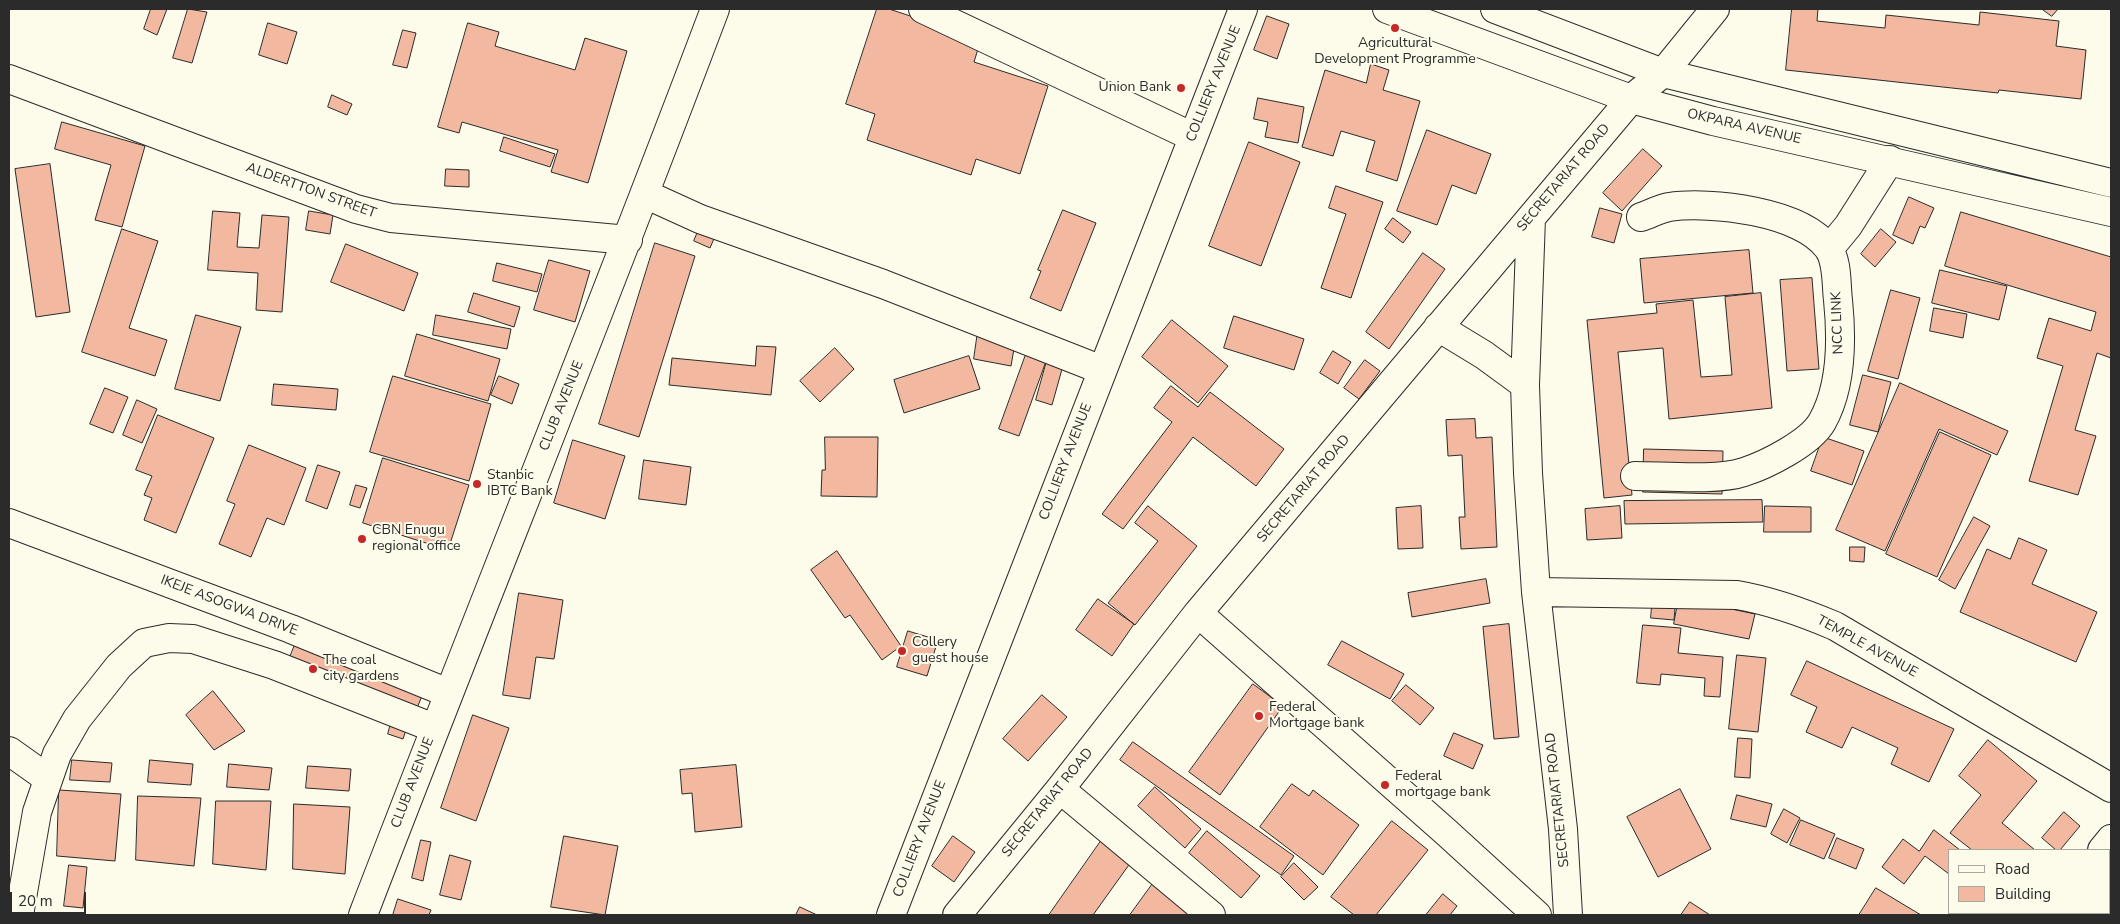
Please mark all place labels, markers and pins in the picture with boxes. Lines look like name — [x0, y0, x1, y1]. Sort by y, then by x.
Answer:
marker: Agricultural Development Programme — [1389, 22, 1401, 34]
place label: Agricultural Development Programme — [1314, 36, 1476, 68]
place label: Union Bank — [1098, 80, 1171, 96]
marker: Union Bank — [1175, 82, 1187, 94]
place label: Stanbic IBTC Bank — [487, 468, 553, 501]
marker: Stanbic IBTC Bank — [471, 478, 483, 490]
place label: CBN Enugu regional office — [372, 523, 460, 556]
marker: CBN Enugu regional office — [356, 533, 368, 545]
place label: Collery guest house — [912, 635, 988, 668]
marker: Collery guest house — [896, 645, 908, 657]
place label: The coal city gardens — [323, 653, 399, 686]
marker: The coal city gardens — [307, 663, 319, 675]
place label: Federal Mortgage bank — [1269, 700, 1364, 732]
marker: Federal Mortgage bank — [1253, 710, 1265, 722]
place label: Federal mortgage bank — [1395, 769, 1490, 802]
marker: Federal mortgage bank — [1379, 779, 1391, 791]

